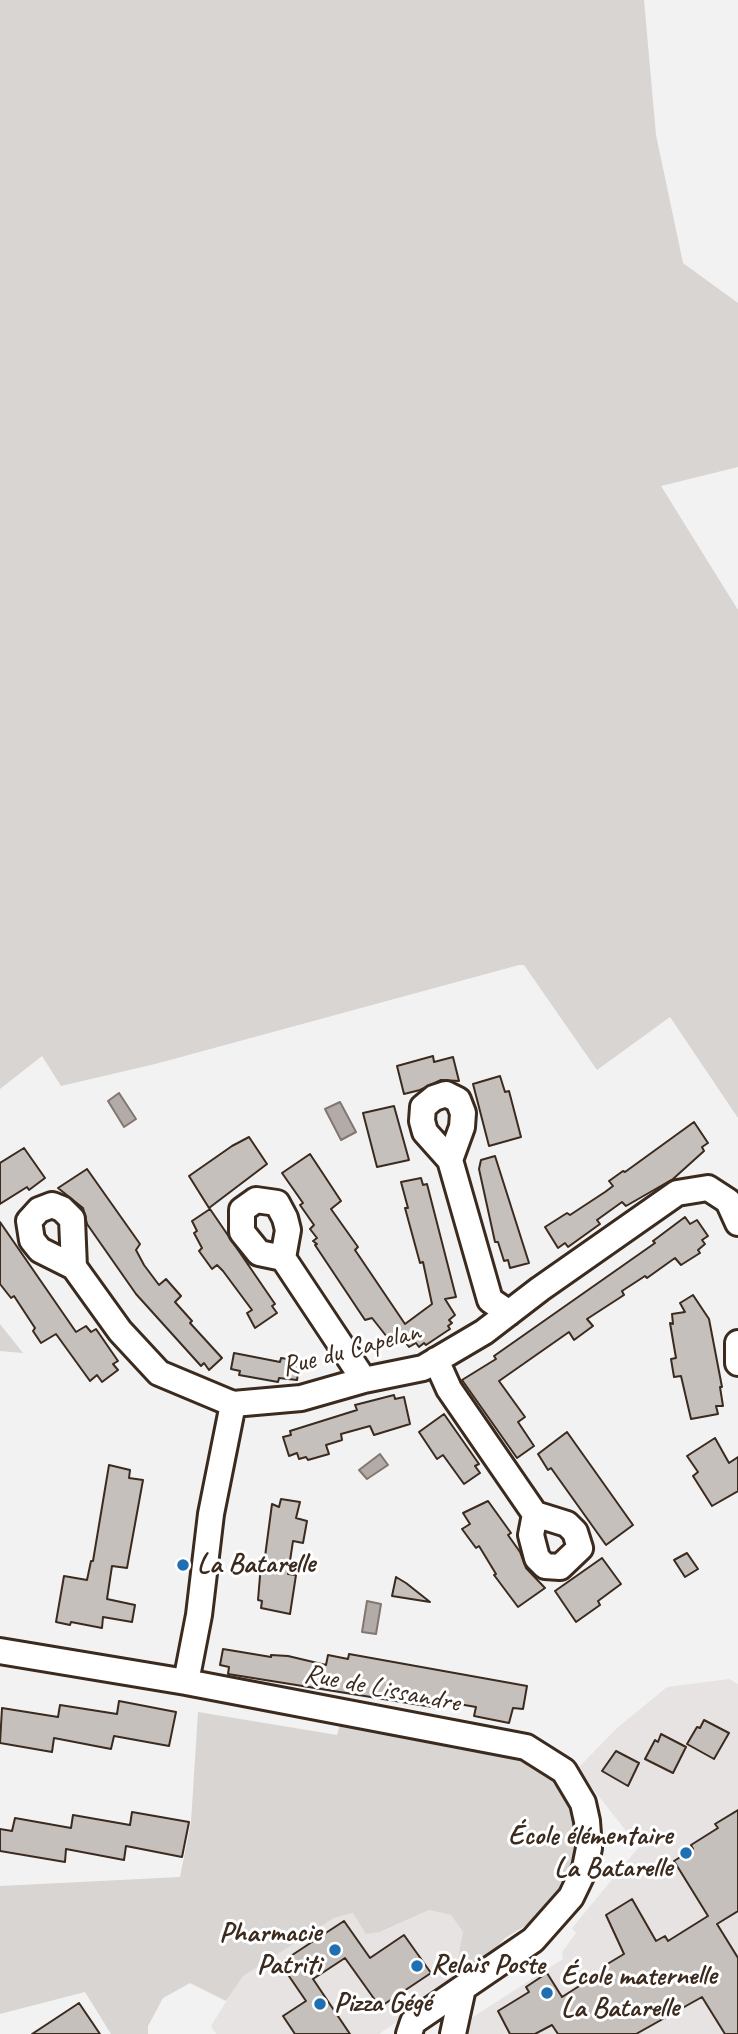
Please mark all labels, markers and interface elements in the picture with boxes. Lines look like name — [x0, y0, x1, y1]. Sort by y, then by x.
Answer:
street label: Rue du Capelan — [278, 1315, 424, 1385]
place label: La Batarelle — [197, 1548, 315, 1582]
marker: La Batarelle — [175, 1557, 191, 1573]
street label: Rue de Lissandre — [301, 1657, 463, 1721]
place label: École élémentaire La Batarelle — [508, 1820, 672, 1886]
marker: École élémentaire La Batarelle — [678, 1845, 694, 1861]
place label: Pharmacie Patriti — [219, 1917, 321, 1983]
marker: Pharmacie Patriti — [327, 1942, 343, 1958]
place label: Relais Poste — [431, 1949, 545, 1983]
marker: Relais Poste — [409, 1958, 425, 1974]
place label: École maternelle La Batarelle — [561, 1960, 716, 2026]
marker: École maternelle La Batarelle — [539, 1985, 555, 2001]
place label: Pizza Gégé — [334, 1987, 431, 2021]
marker: Pizza Gégé — [312, 1996, 328, 2012]

